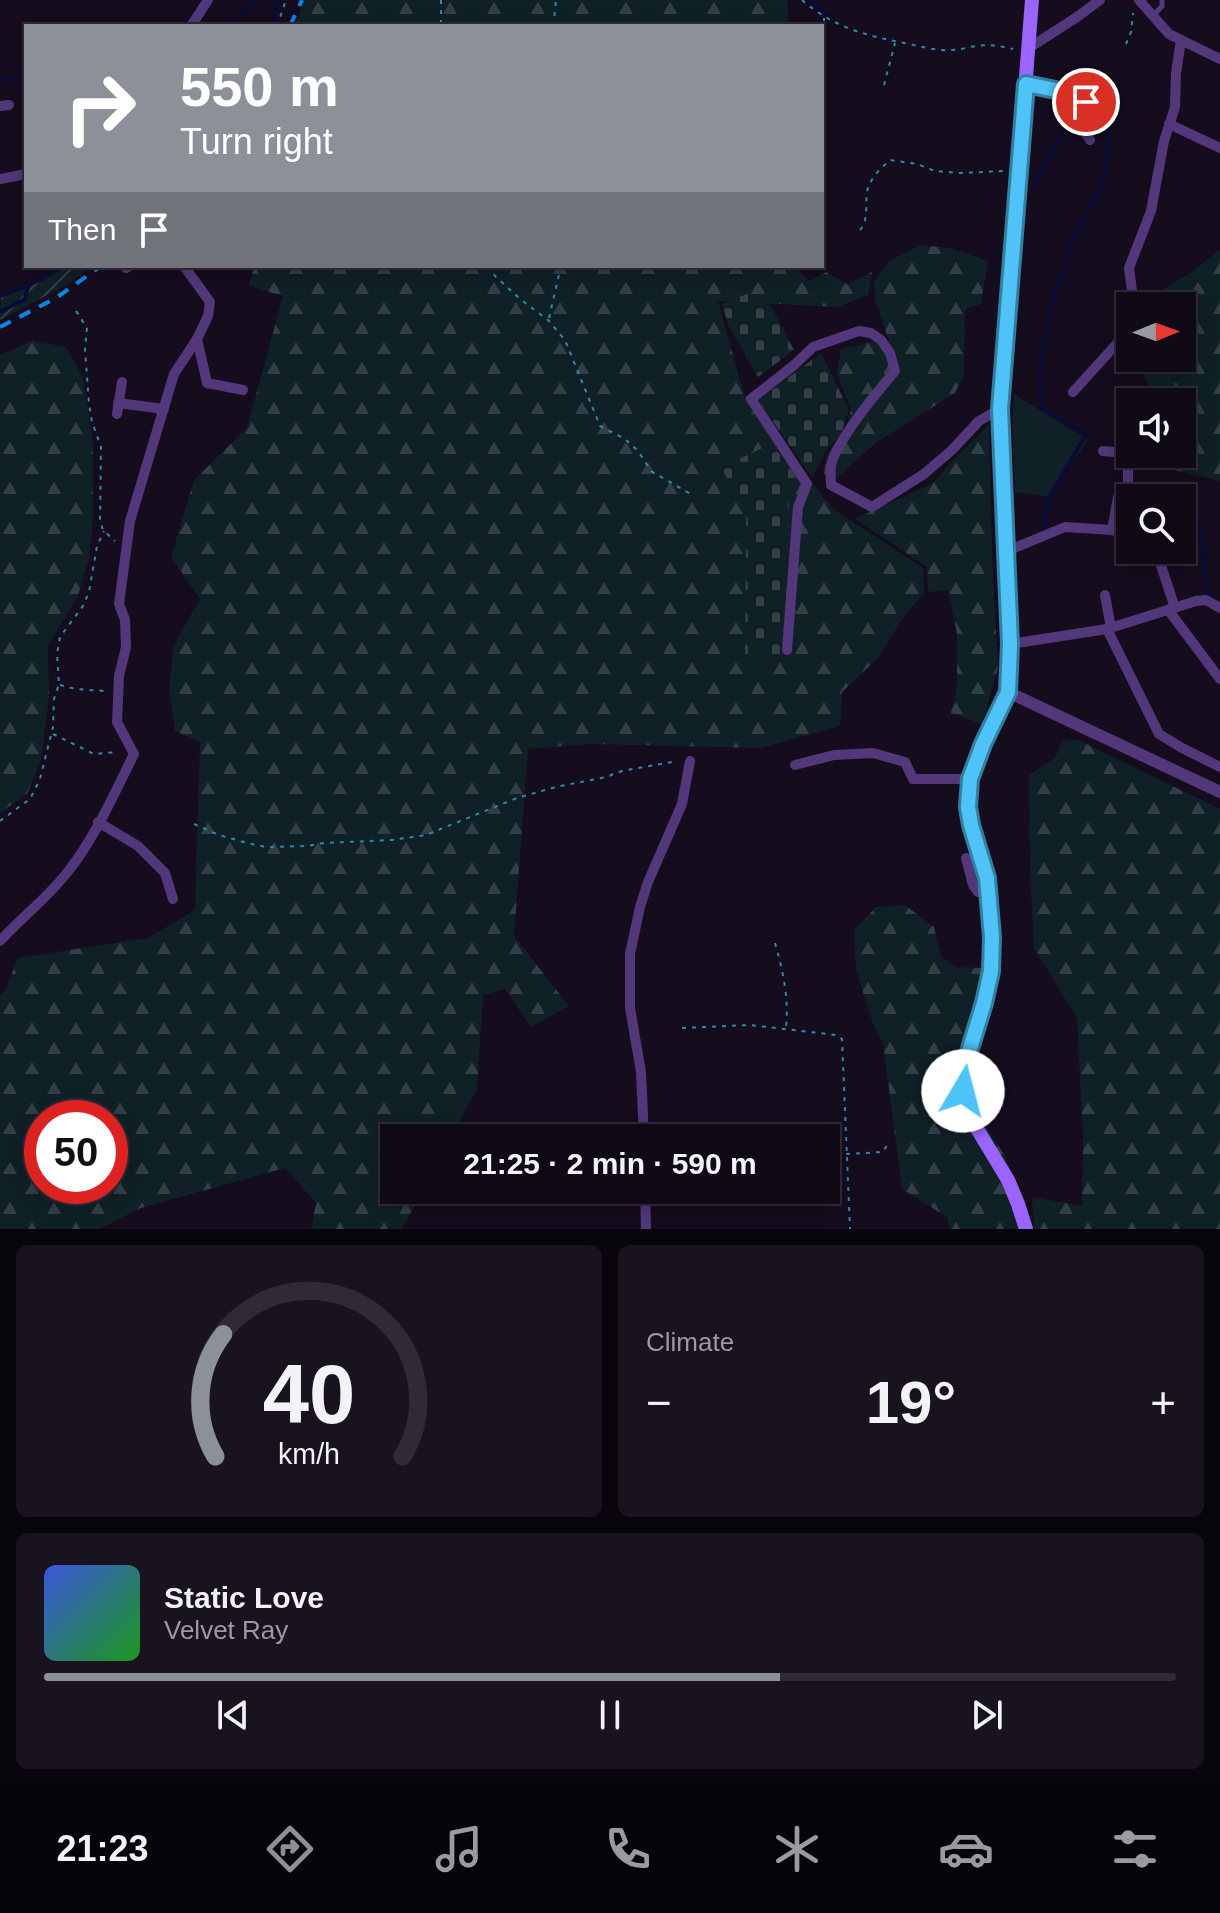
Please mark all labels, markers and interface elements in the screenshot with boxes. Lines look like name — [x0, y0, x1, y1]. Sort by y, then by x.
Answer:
text: 550 m — [180, 55, 339, 118]
icon: right — [48, 56, 152, 160]
pin — [1052, 68, 1120, 136]
icon: arrive — [1064, 80, 1108, 124]
text: Turn right — [180, 121, 333, 162]
icon: arrive — [132, 208, 176, 252]
text: Then — [48, 213, 116, 246]
north arrow — [1116, 292, 1196, 372]
map controls — [1116, 292, 1196, 564]
button: sound — [1116, 388, 1196, 468]
button: search — [1116, 484, 1196, 564]
position arrow — [921, 1049, 1005, 1133]
speed limit sign: 50 — [24, 1100, 128, 1204]
text: 21:25 · 2 min · 590 m — [463, 1147, 757, 1180]
text: Climate — [646, 1327, 734, 1357]
text: 40 — [263, 1348, 355, 1441]
text: 19° — [866, 1369, 956, 1436]
text: − — [646, 1378, 672, 1427]
text: + — [1150, 1378, 1176, 1427]
text: km/h — [278, 1438, 340, 1470]
text: Static Love — [164, 1581, 324, 1614]
text: Velvet Ray — [164, 1615, 288, 1645]
icon: previous — [211, 1693, 255, 1737]
icon: pause — [588, 1693, 632, 1737]
icon: next — [965, 1693, 1009, 1737]
icon: directions — [262, 1821, 318, 1877]
icon: music — [431, 1821, 487, 1877]
icon: phone — [600, 1821, 656, 1877]
icon: climate — [769, 1821, 825, 1877]
icon: car — [938, 1821, 994, 1877]
icon: filters — [1107, 1821, 1163, 1877]
text: 21:23 — [57, 1828, 149, 1869]

